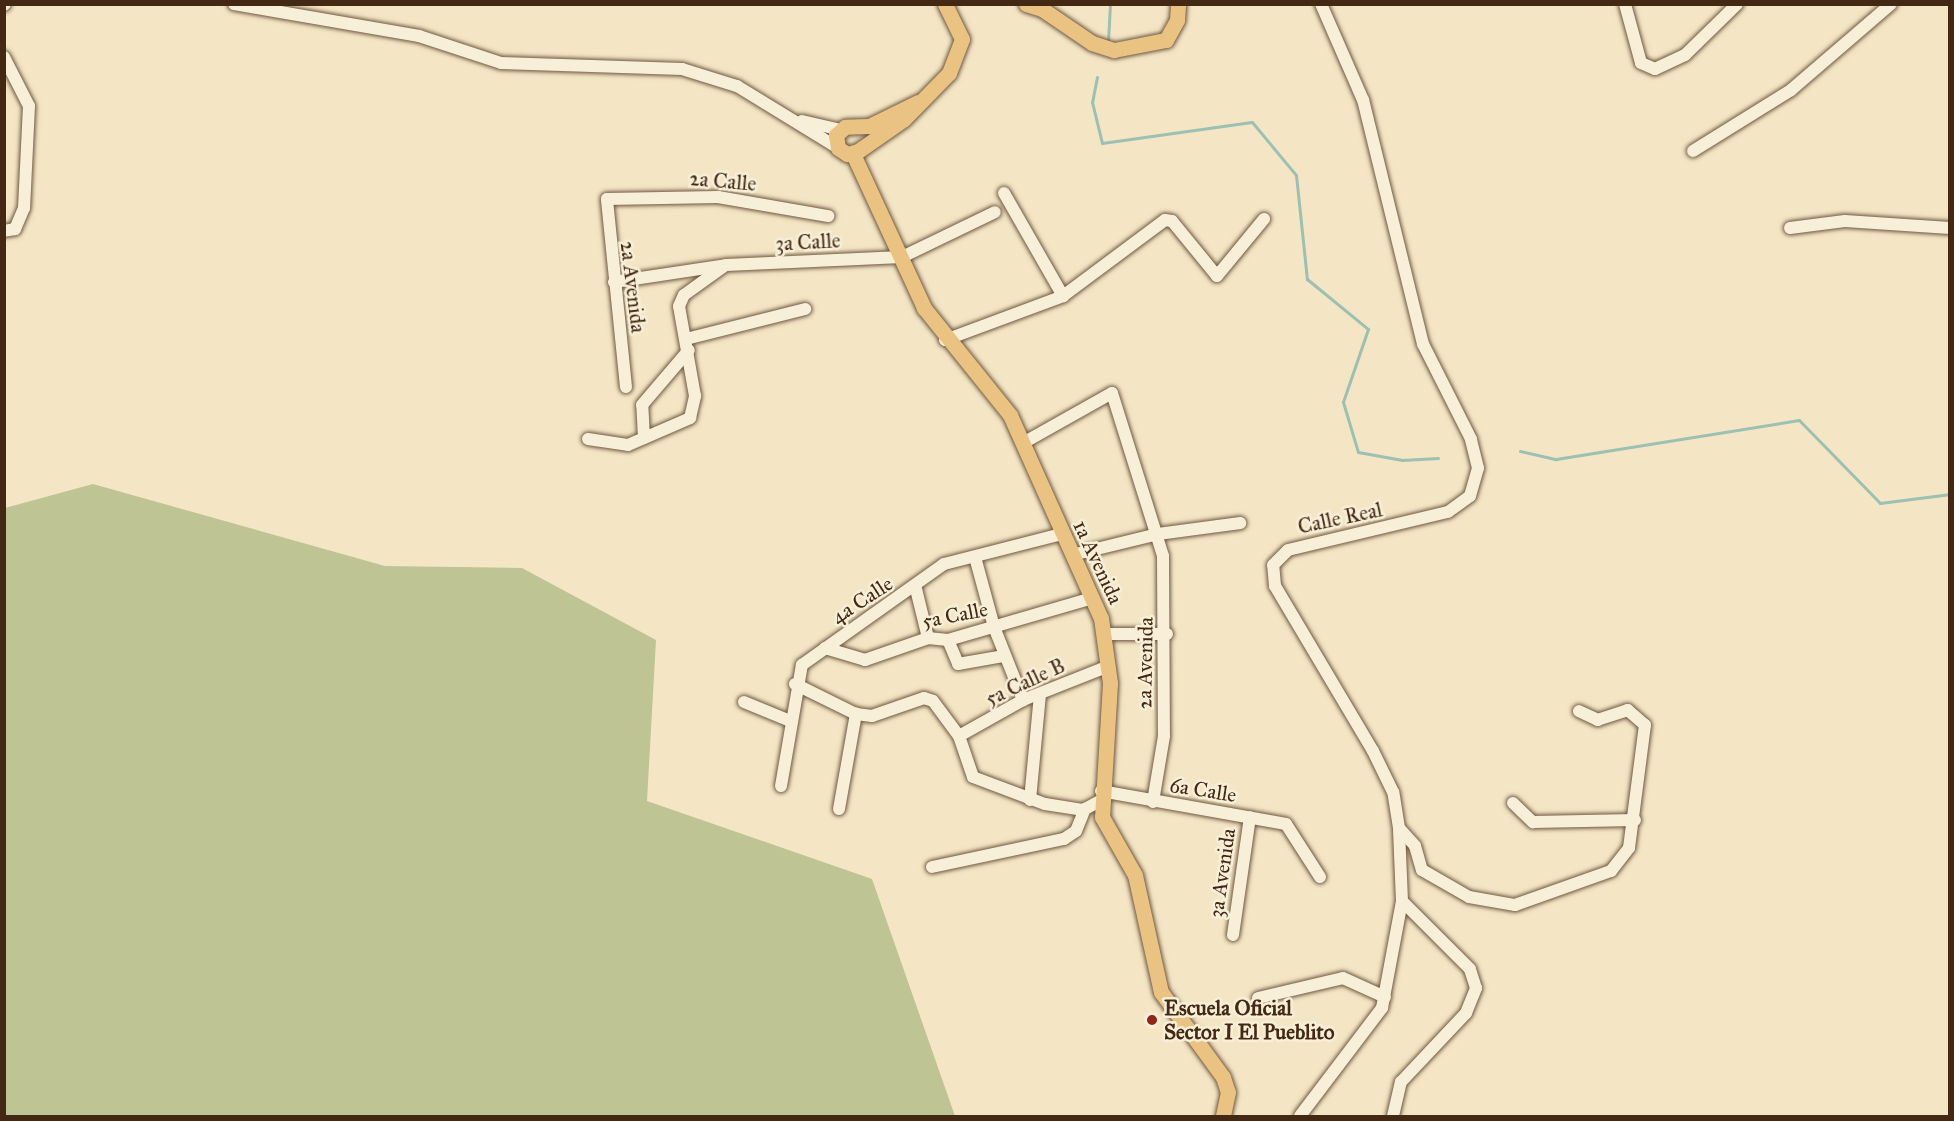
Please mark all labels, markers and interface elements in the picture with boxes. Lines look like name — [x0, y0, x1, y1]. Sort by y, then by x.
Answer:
street label: 2a Calle — [689, 166, 757, 196]
street label: 3a Calle — [775, 228, 841, 256]
street label: 2a Avenida — [615, 240, 651, 334]
street label: Calle Real — [1295, 497, 1385, 539]
street label: 1a Avenida — [1068, 516, 1128, 608]
street label: 4a Calle — [826, 571, 898, 629]
street label: 5a Calle — [920, 596, 990, 634]
street label: 2a Avenida — [1132, 617, 1158, 709]
street label: 5a Calle B — [981, 653, 1069, 711]
street label: 6a Calle — [1168, 772, 1238, 808]
street label: 3a Avenida — [1203, 827, 1241, 919]
place label: Escuela Oficial Sector I El Pueblito — [1164, 995, 1335, 1045]
marker: Escuela Oficial Sector I El Pueblito — [1145, 1013, 1159, 1027]

